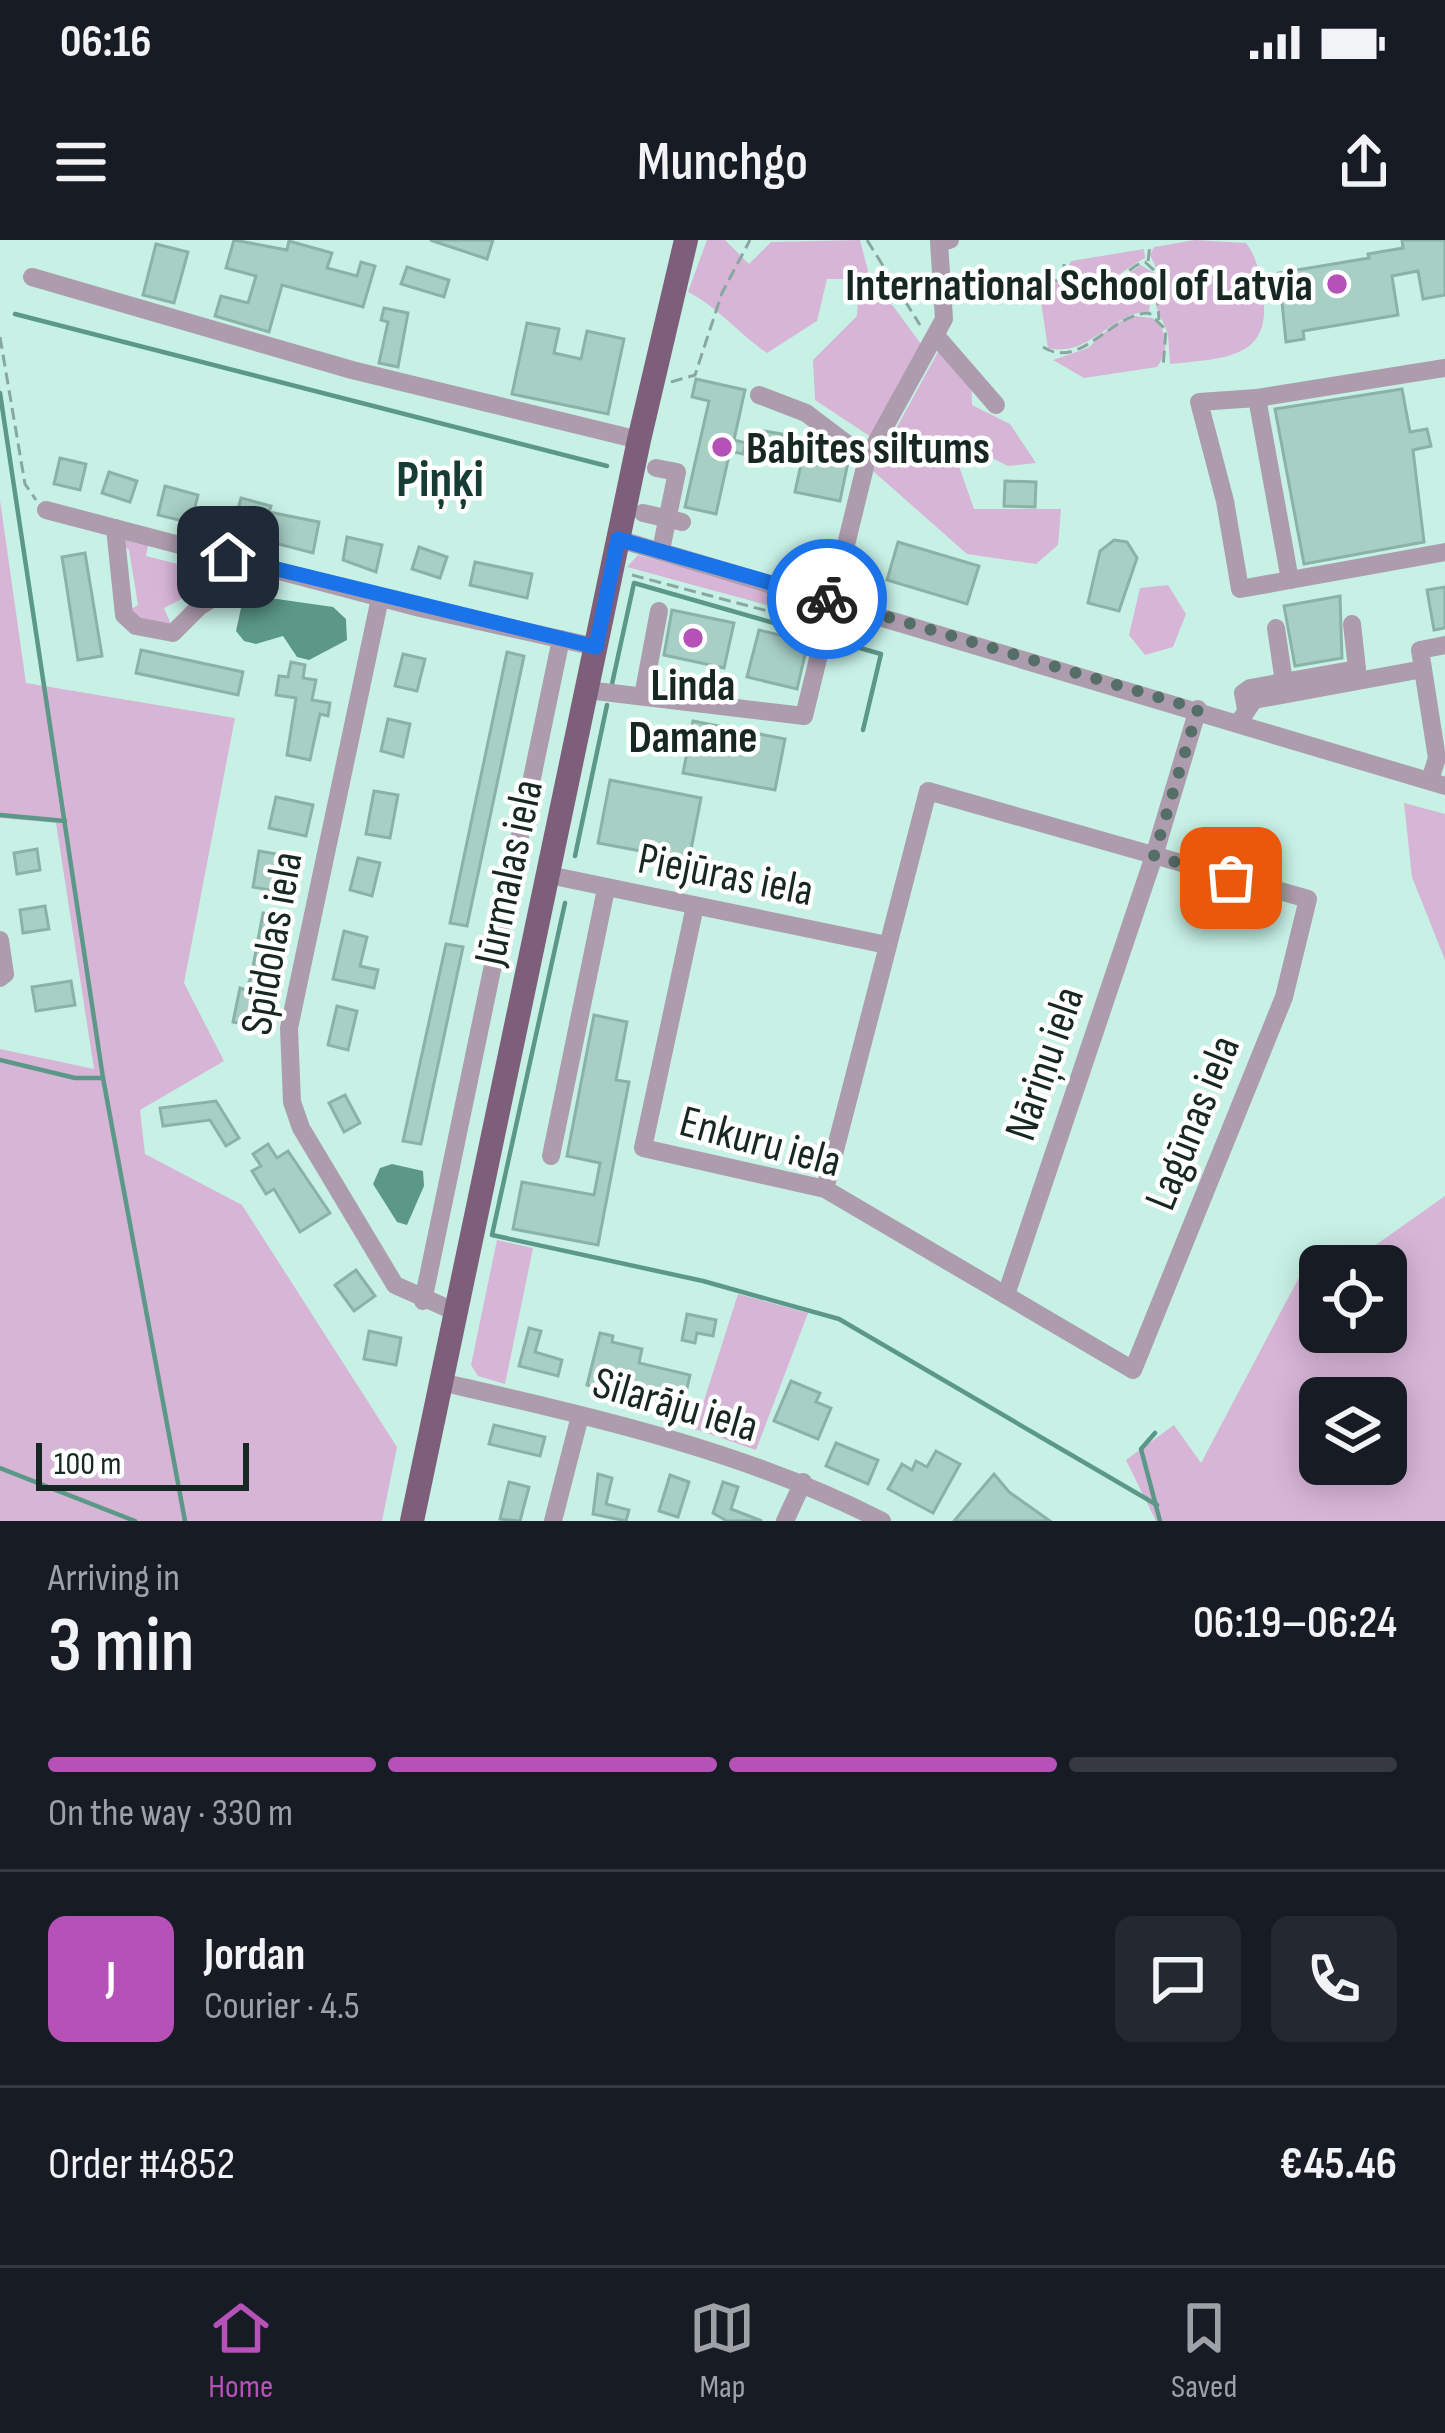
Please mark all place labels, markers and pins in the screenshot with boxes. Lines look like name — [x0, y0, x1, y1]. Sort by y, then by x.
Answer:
place label: International School of Latvia — [845, 259, 1313, 314]
marker: International School of Latvia — [1324, 271, 1350, 297]
place label: Babites siltums — [746, 422, 990, 477]
marker: Babites siltums — [709, 434, 735, 460]
pin — [177, 506, 279, 608]
marker: Linda Damane — [680, 625, 706, 651]
place label: Linda Damane — [628, 659, 758, 766]
pin — [1180, 827, 1282, 929]

